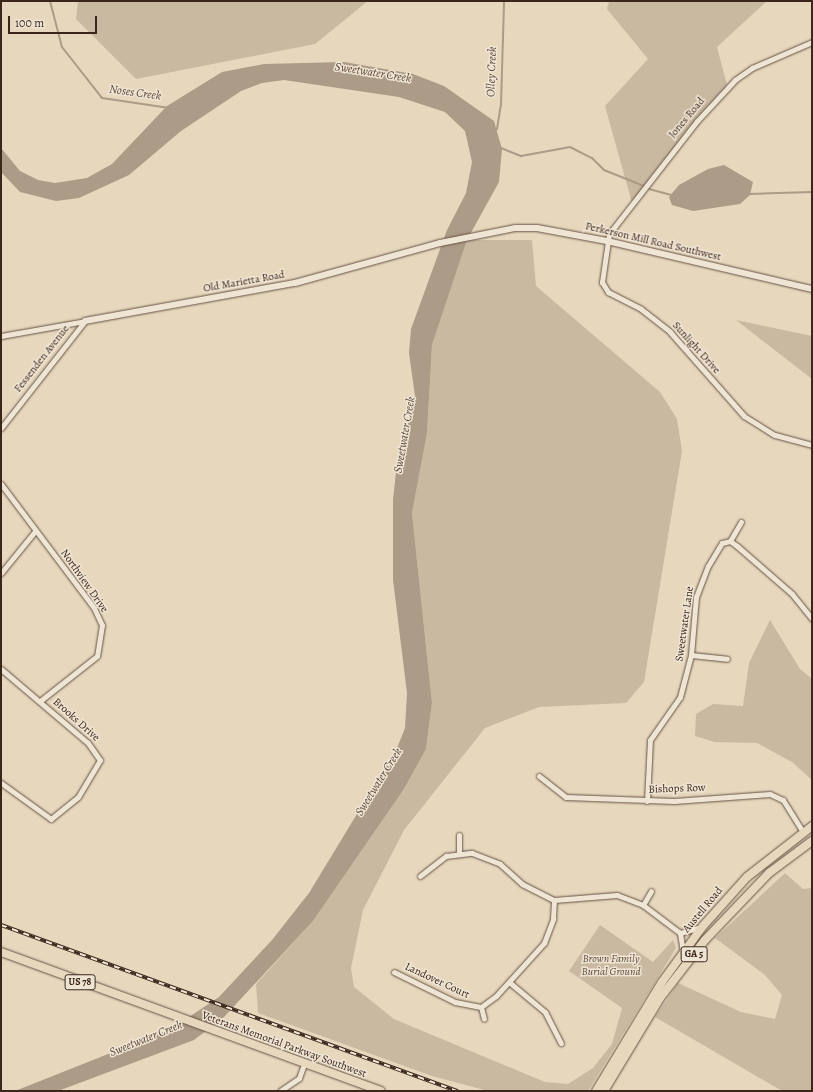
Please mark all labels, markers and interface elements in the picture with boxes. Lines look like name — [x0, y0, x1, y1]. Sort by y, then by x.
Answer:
scale bar — [10, 8, 99, 34]
text: 100 m — [15, 15, 44, 31]
water label: Olley Creek — [484, 46, 500, 98]
water label: Sweetwater Creek — [334, 60, 412, 86]
water label: Noses Creek — [108, 82, 162, 104]
street label: Jones Road — [666, 95, 708, 141]
street label: Perkerson Mill Road Southwest — [584, 220, 722, 264]
street label: Old Marietta Road — [202, 268, 286, 296]
street label: Sunlight Drive — [669, 319, 723, 377]
street label: Fessenden Avenue — [12, 323, 72, 395]
water label: Sweetwater Creek — [391, 396, 419, 474]
street label: Northview Drive — [57, 547, 111, 615]
street label: Sweetwater Lane — [673, 585, 697, 663]
street label: Brooks Drive — [50, 696, 102, 744]
water label: Sweetwater Creek — [352, 745, 406, 819]
street label: Bishops Row — [648, 781, 706, 797]
street label: Austell Road — [680, 884, 726, 936]
road number: GA 5 — [680, 946, 708, 962]
park label: Brown Family Burial Ground — [582, 953, 640, 979]
street label: Landover Court — [403, 960, 471, 1002]
road number: US 78 — [64, 974, 96, 990]
street label: Veterans Memorial Parkway Southwest — [200, 1009, 368, 1081]
water label: Sweetwater Creek — [108, 1018, 184, 1060]

